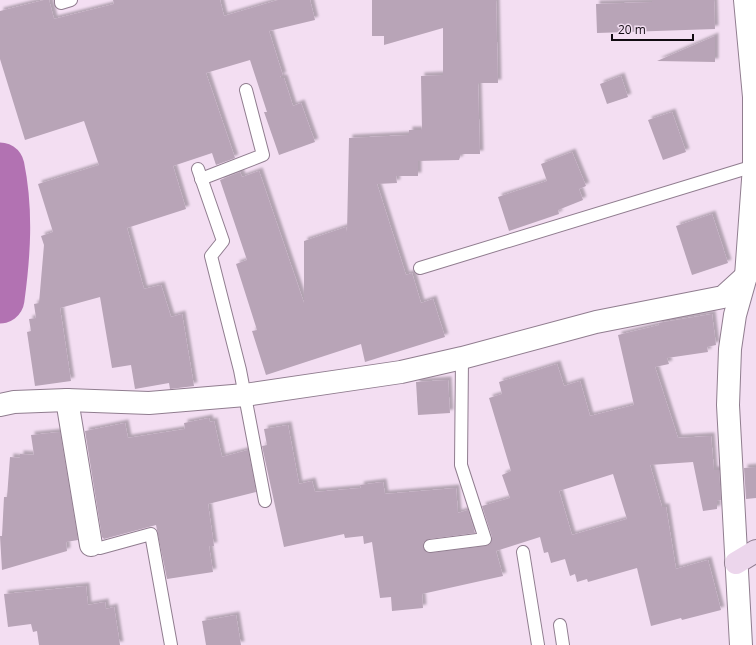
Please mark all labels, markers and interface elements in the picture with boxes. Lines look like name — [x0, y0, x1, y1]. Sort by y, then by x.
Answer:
scale bar — [612, 16, 693, 42]
text: 20 m — [618, 21, 646, 38]

